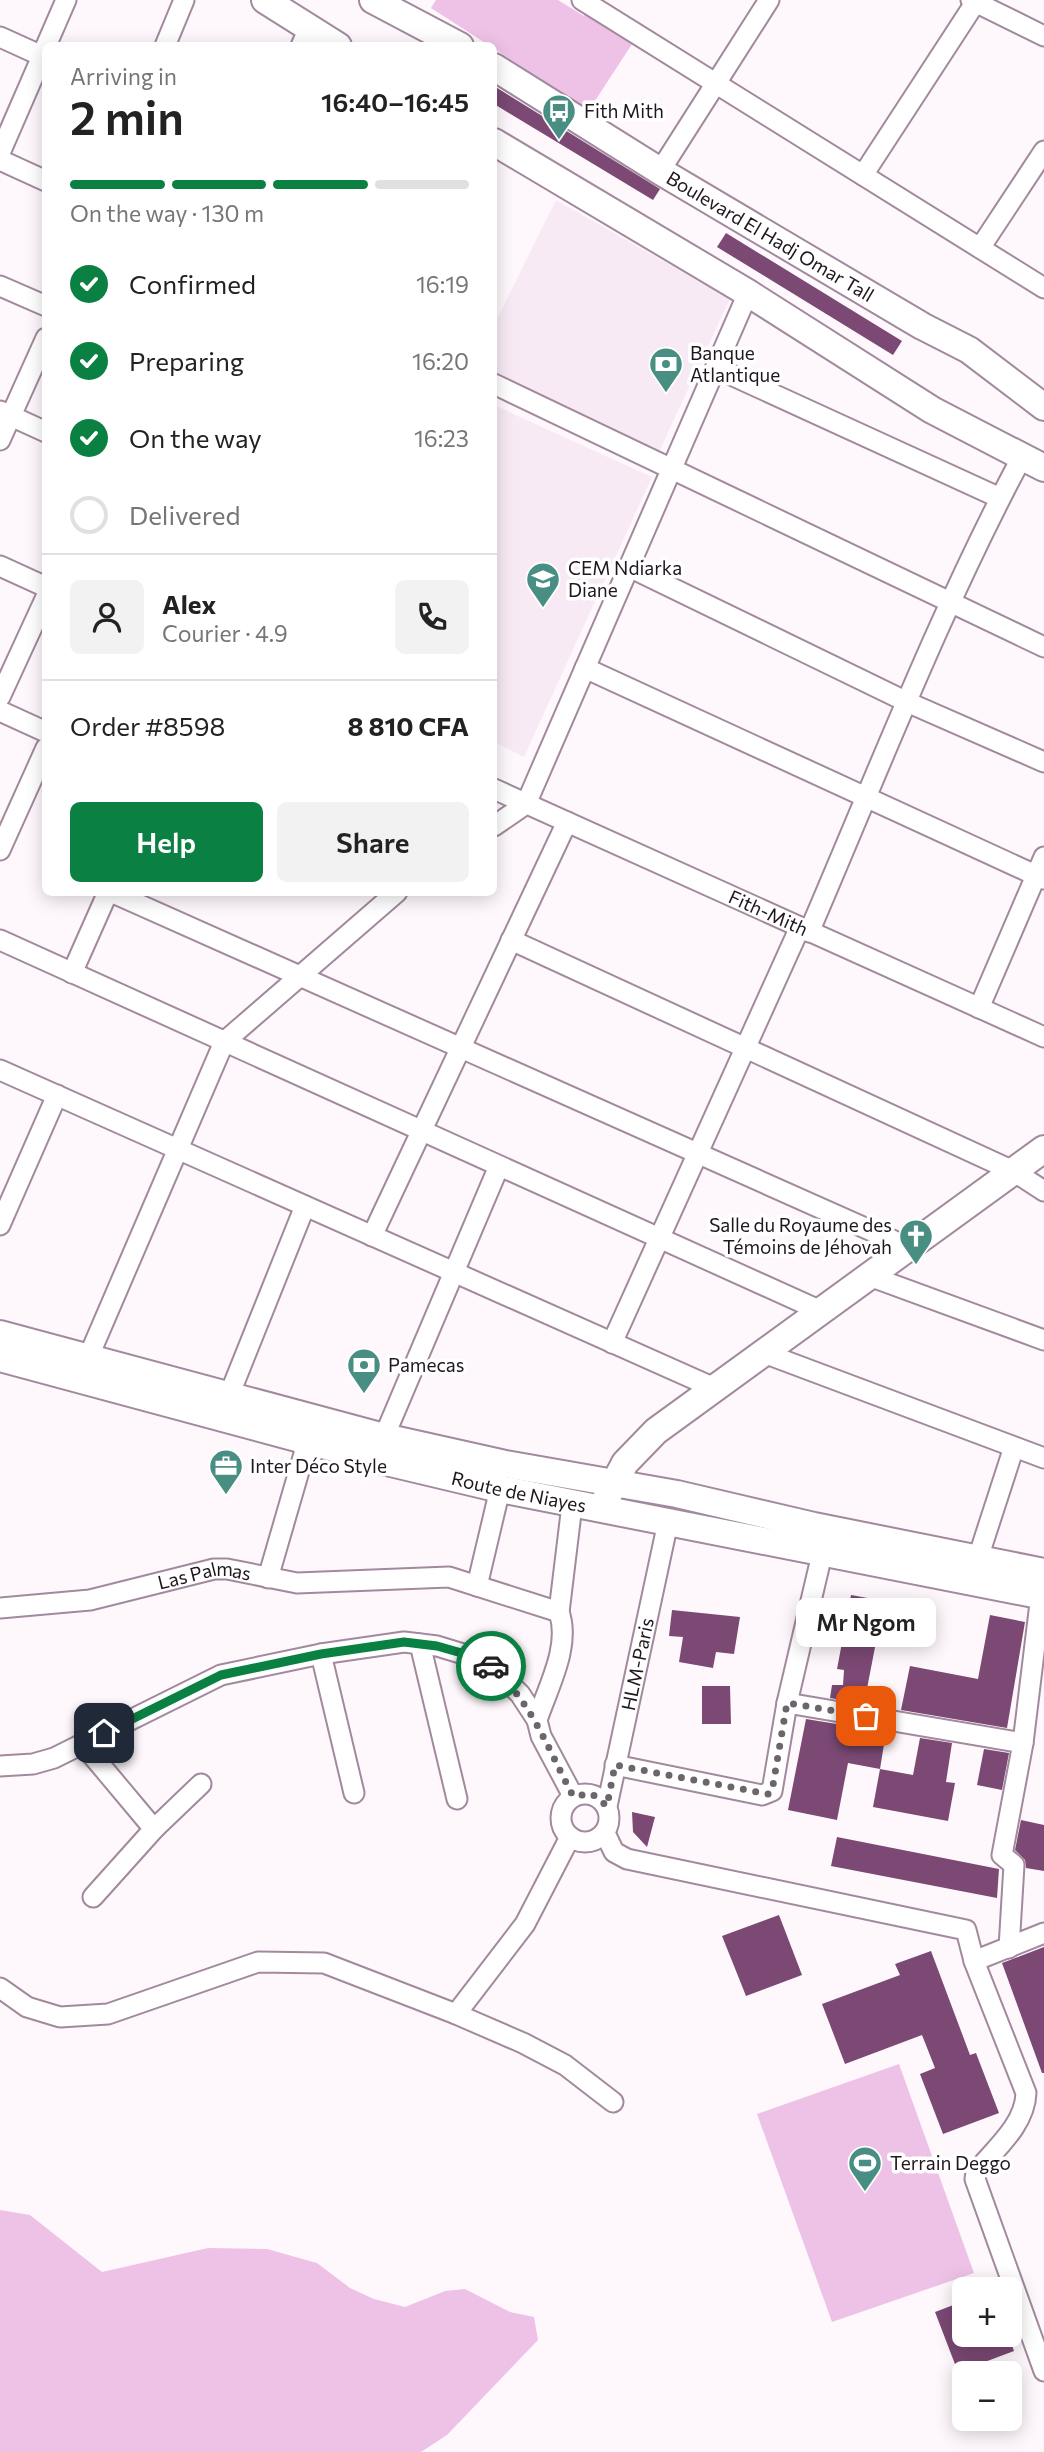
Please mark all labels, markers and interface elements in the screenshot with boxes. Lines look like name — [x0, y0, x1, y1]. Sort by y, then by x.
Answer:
text: Arriving in — [70, 62, 177, 90]
text: 16:40–16:45 — [321, 86, 469, 117]
text: 2 min — [70, 88, 184, 144]
bus stop icon: Fith Mith — [540, 92, 578, 141]
place label: Fith Mith — [584, 99, 664, 122]
street label: Boulevard El Hadj Omar Tall — [663, 166, 878, 306]
text: On the way · 130 m — [70, 199, 264, 227]
icon: check — [70, 265, 108, 303]
text: Confirmed — [129, 268, 256, 299]
text: 16:19 — [416, 270, 469, 298]
place label: Banque Atlantique — [690, 341, 780, 386]
icon: check — [70, 342, 108, 380]
text: Preparing — [129, 345, 244, 376]
bank icon: Banque Atlantique — [647, 345, 685, 394]
text: 16:20 — [412, 347, 469, 375]
icon: check — [70, 419, 108, 457]
text: On the way — [129, 422, 262, 453]
text: 16:23 — [414, 424, 469, 452]
text: Delivered — [129, 499, 240, 530]
place label: CEM Ndiarka Diane — [568, 556, 682, 601]
school or university icon: CEM Ndiarka Diane — [524, 560, 562, 609]
button: person — [70, 580, 144, 654]
button: phone — [395, 580, 469, 654]
text: Alex — [162, 588, 216, 619]
text: Courier · 4.9 — [162, 619, 288, 647]
text: Order #8598 — [70, 710, 225, 741]
text: 8 810 CFA — [347, 710, 469, 741]
button: Help — [70, 802, 263, 882]
button: Share — [277, 802, 469, 882]
street label: Fith-Mith — [725, 884, 812, 940]
place label: Salle du Royaume des Témoins de Jéhovah — [709, 1213, 892, 1258]
church icon: Salle du Royaume des Témoins de Jéhovah — [897, 1217, 935, 1266]
bank icon: Pamecas — [345, 1346, 383, 1395]
place label: Pamecas — [388, 1353, 464, 1376]
office icon: Inter Déco Style — [207, 1447, 245, 1496]
place label: Inter Déco Style — [250, 1454, 387, 1477]
street label: Route de Niayes — [449, 1466, 588, 1517]
street label: Las Palmas — [155, 1557, 253, 1594]
callout: Mr Ngom — [796, 1597, 936, 1646]
text: Mr Ngom — [816, 1608, 916, 1636]
street label: HLM-Paris — [616, 1616, 658, 1713]
courier — [456, 1631, 526, 1701]
icon: car — [472, 1647, 510, 1685]
pin — [836, 1686, 896, 1746]
icon: bag — [847, 1697, 885, 1735]
pin — [74, 1703, 134, 1763]
icon: home — [85, 1714, 123, 1752]
sports icon: Terrain Deggo — [846, 2144, 884, 2193]
place label: Terrain Deggo — [890, 2151, 1011, 2174]
map controls — [952, 2277, 1022, 2431]
button: + — [952, 2277, 1022, 2347]
button: − — [952, 2361, 1022, 2431]

